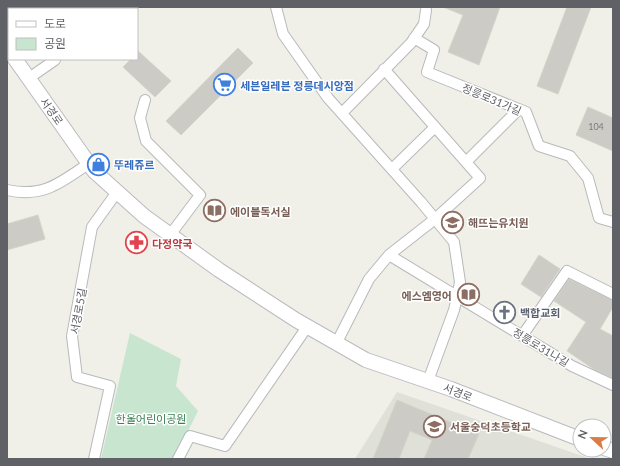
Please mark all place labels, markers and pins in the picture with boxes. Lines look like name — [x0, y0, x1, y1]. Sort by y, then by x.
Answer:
supermarket icon: 세븐일레븐 정릉데시앙점 — [212, 72, 238, 98]
place label: 세븐일레븐 정릉데시앙점 — [240, 79, 354, 92]
shop icon: 뚜레쥬르 — [86, 151, 112, 177]
place label: 뚜레쥬르 — [114, 158, 154, 171]
library icon: 에이블독서실 — [201, 198, 227, 224]
place label: 에이블독서실 — [230, 205, 291, 218]
school or university icon: 해뜨는유치원 — [440, 209, 466, 235]
place label: 해뜨는유치원 — [468, 216, 529, 229]
pharmacy icon: 다정약국 — [124, 230, 150, 256]
place label: 다정약국 — [152, 237, 192, 250]
library icon: 에스엠영어 — [455, 282, 481, 308]
place label: 에스엠영어 — [401, 289, 452, 302]
church icon: 백합교회 — [492, 299, 518, 325]
place label: 백합교회 — [520, 306, 560, 319]
school or university icon: 서울숭덕초등학교 — [422, 413, 448, 439]
place label: 서울숭덕초등학교 — [450, 420, 531, 433]

